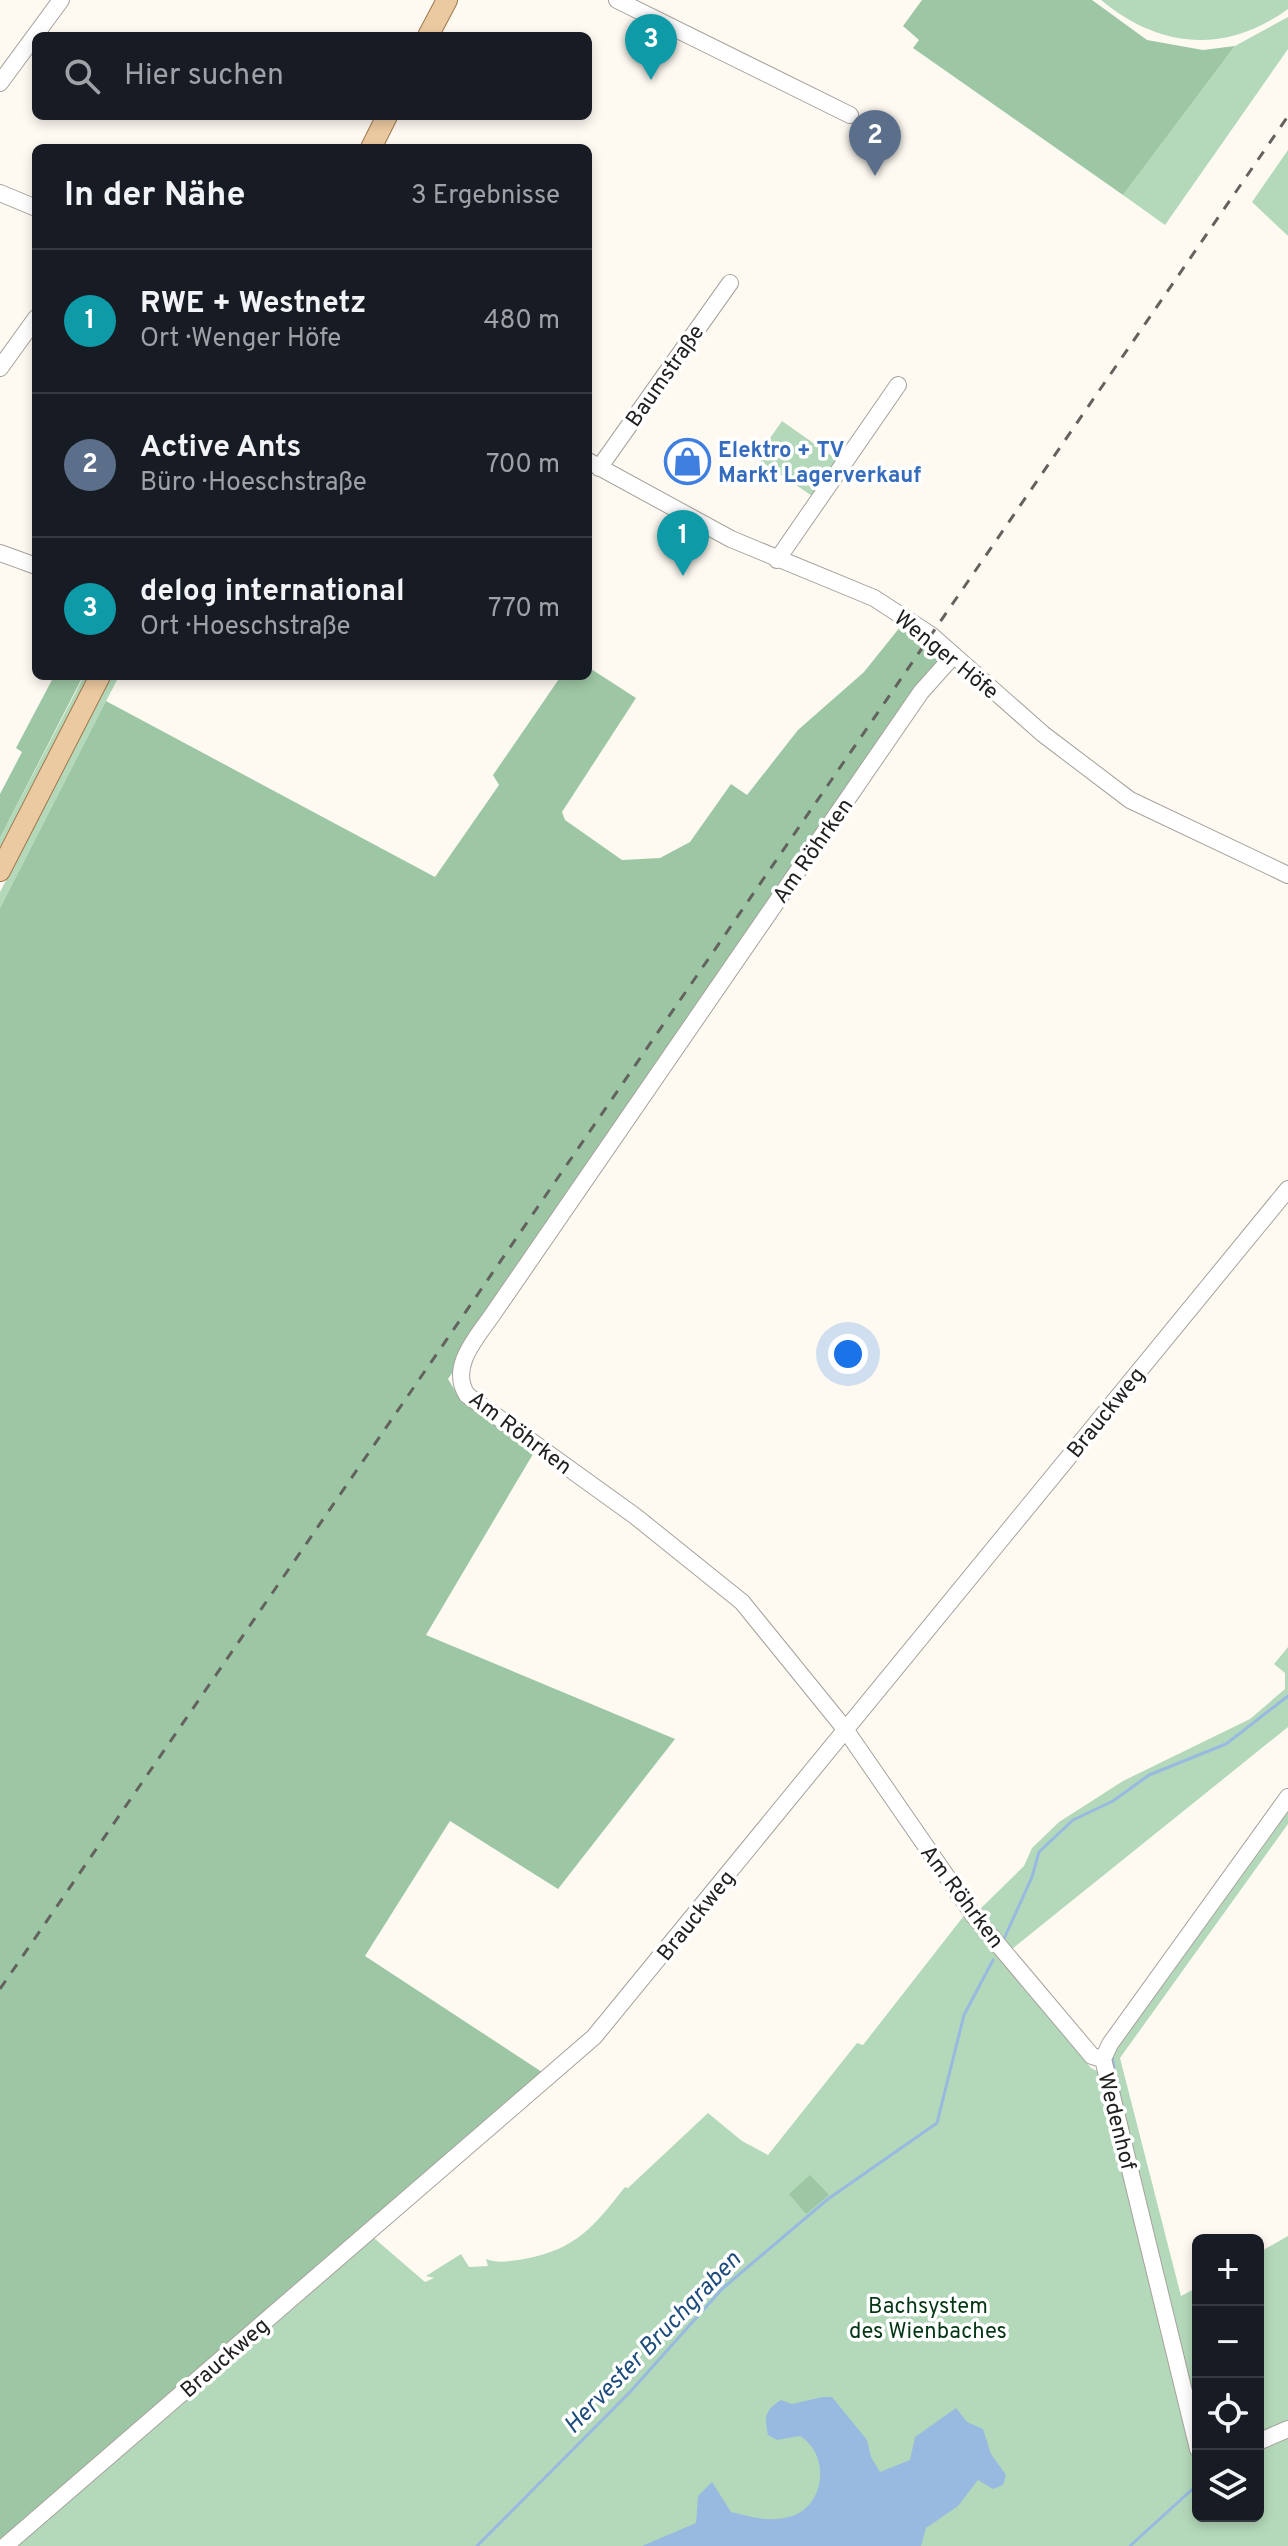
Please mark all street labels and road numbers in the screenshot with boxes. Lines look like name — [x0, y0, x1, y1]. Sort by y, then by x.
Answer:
street label: Baumstraße — [621, 320, 711, 433]
street label: Wenger Höfe — [888, 605, 1003, 706]
street label: Am Röhrken — [768, 794, 860, 909]
street label: Brauckweg — [1062, 1363, 1152, 1464]
street label: Am Röhrken — [463, 1386, 576, 1482]
street label: Am Röhrken — [913, 1841, 1009, 1954]
street label: Brauckweg — [652, 1866, 742, 1967]
street label: Wedenhof — [1090, 2070, 1141, 2173]
street label: Brauckweg — [176, 2313, 276, 2405]

